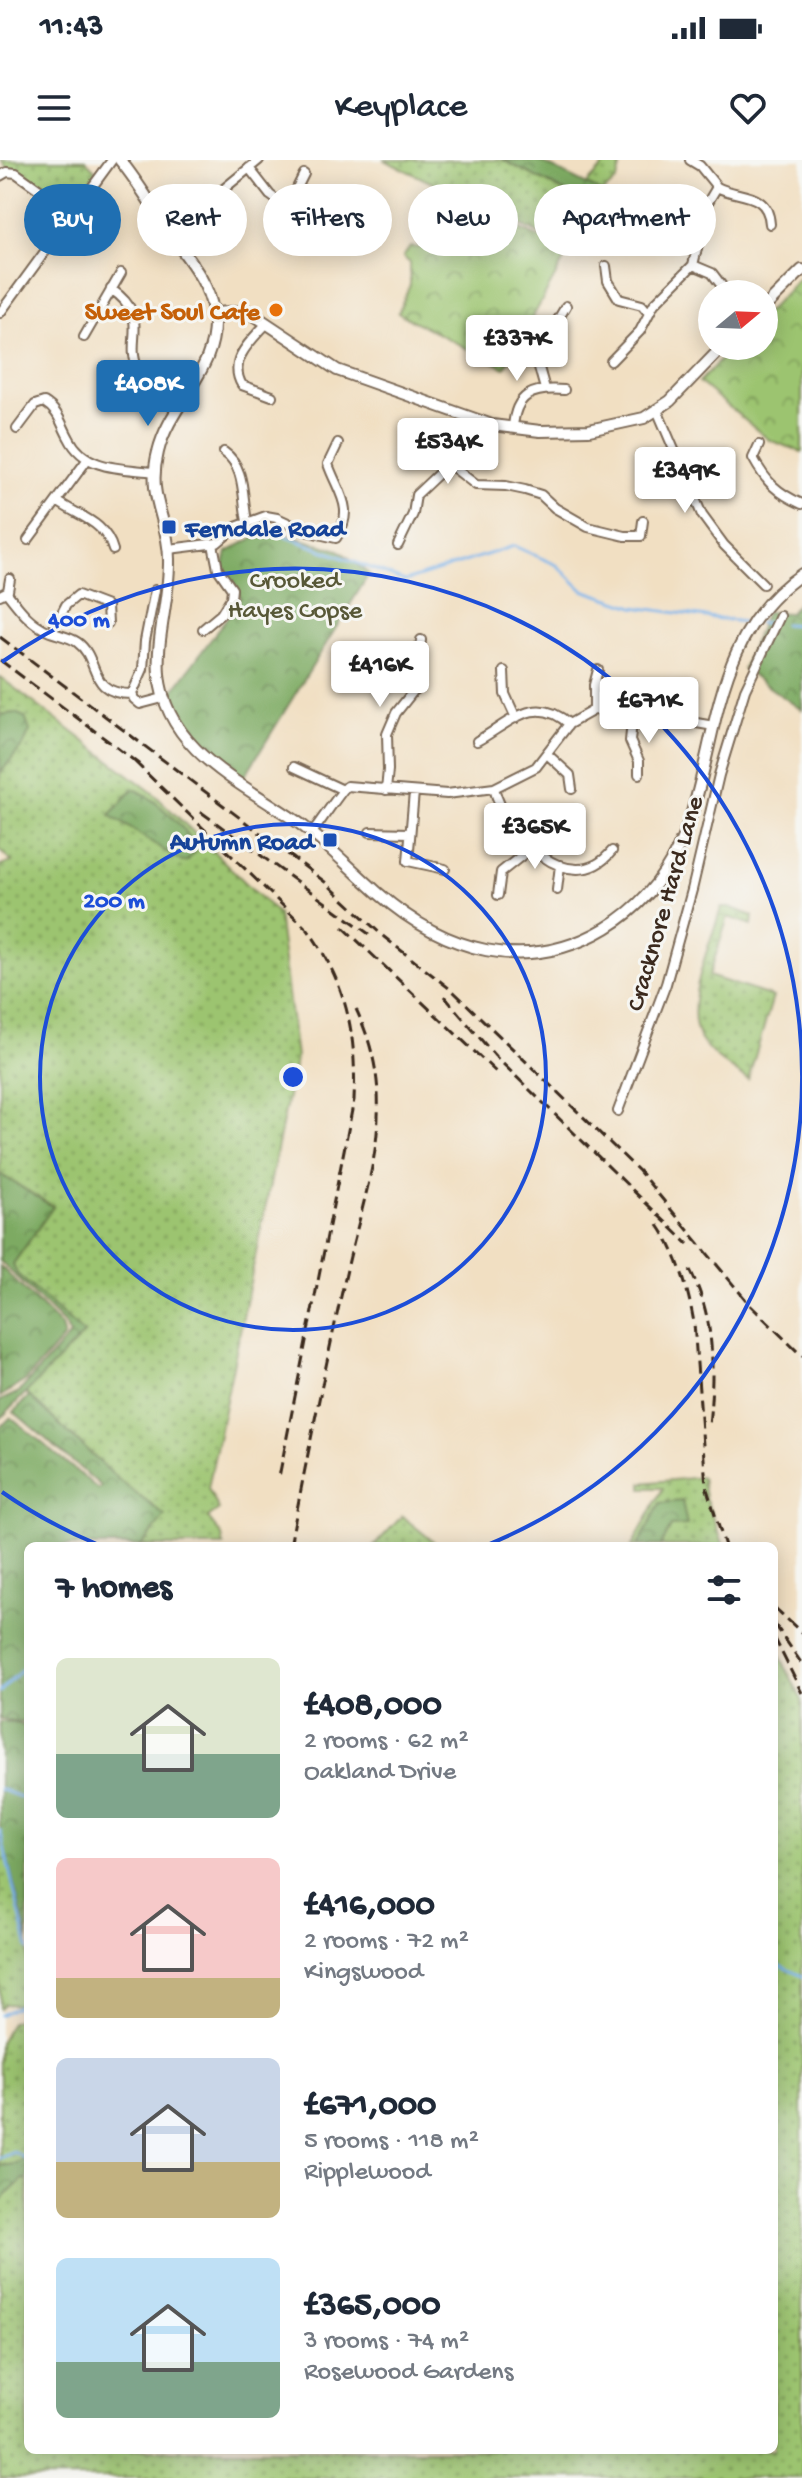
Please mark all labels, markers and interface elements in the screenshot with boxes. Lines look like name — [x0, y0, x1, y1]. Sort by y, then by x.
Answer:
text: 11:43 — [40, 11, 103, 46]
icon: menu — [32, 86, 76, 130]
icon: heart — [726, 86, 770, 130]
text: Keyplace — [335, 87, 467, 130]
chip: Buy — [24, 184, 121, 256]
chip: Rent — [137, 184, 247, 256]
chip: Filters — [263, 184, 392, 256]
chip: New — [408, 184, 518, 256]
chip: Apartment — [534, 184, 716, 256]
north arrow — [698, 280, 778, 360]
map controls — [698, 280, 778, 360]
place label: Sweet Soul Cafe — [85, 299, 262, 330]
marker: Sweet Soul Cafe — [267, 301, 285, 319]
pin: £337K — [461, 315, 573, 383]
text: £337K — [484, 325, 550, 356]
pin: £408K — [92, 360, 204, 428]
text: £408K — [114, 370, 182, 401]
pin: £534K — [392, 418, 504, 486]
text: £534K — [415, 428, 481, 459]
pin: £349K — [629, 447, 741, 515]
text: £349K — [653, 457, 717, 488]
place label: Ferndale Road — [184, 516, 348, 547]
marker: Ferndale Road — [160, 518, 178, 536]
park label: Crooked Hayes Copse — [228, 567, 363, 628]
text: 400 m — [47, 607, 110, 636]
pin: £416K — [324, 641, 436, 709]
text: £416K — [349, 651, 411, 682]
pin: £671K — [593, 677, 705, 745]
text: £671K — [617, 687, 681, 718]
street label: Cracknore Hard Lane — [622, 793, 713, 1015]
pin: £365K — [479, 803, 591, 871]
text: £365K — [502, 813, 568, 844]
place label: Autumn Road — [169, 829, 317, 860]
marker: Autumn Road — [321, 831, 339, 849]
text: 200 m — [83, 888, 145, 917]
centre of rings — [279, 1063, 307, 1091]
icon: filters — [702, 1568, 746, 1612]
text: 7 homes — [56, 1570, 172, 1610]
text: £408,000 — [304, 1687, 442, 1727]
icon: home — [120, 1690, 216, 1786]
text: 2 rooms · 62 m² — [304, 1727, 468, 1758]
text: Oakland Drive — [304, 1758, 456, 1789]
text: £416,000 — [304, 1887, 435, 1927]
icon: home — [120, 1890, 216, 1986]
text: 2 rooms · 72 m² — [304, 1927, 469, 1958]
text: Kingswood — [304, 1958, 423, 1989]
text: £671,000 — [304, 2087, 436, 2127]
icon: home — [120, 2090, 216, 2186]
text: 5 rooms · 118 m² — [304, 2127, 479, 2158]
text: Ripplewood — [304, 2158, 430, 2189]
text: £365,000 — [304, 2287, 440, 2327]
icon: home — [120, 2290, 216, 2386]
text: 3 rooms · 74 m² — [304, 2327, 469, 2358]
text: Rosewood Gardens — [304, 2358, 513, 2389]

